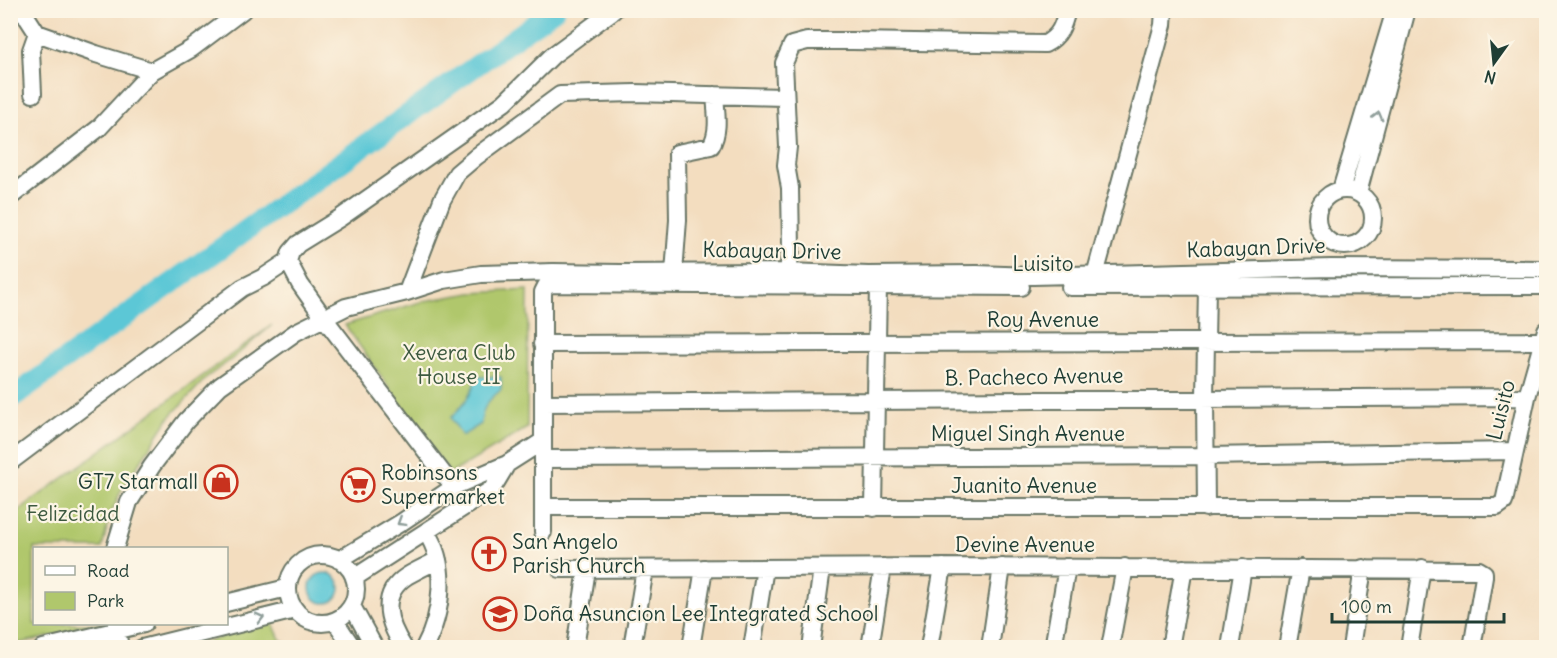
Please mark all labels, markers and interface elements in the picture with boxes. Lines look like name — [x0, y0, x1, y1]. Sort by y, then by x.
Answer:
north arrow — [1464, 33, 1524, 93]
text: N — [1482, 66, 1498, 89]
one-way arrow — [1371, 111, 1384, 121]
street label: Kabayan Drive — [1186, 232, 1326, 263]
street label: Kabayan Drive — [702, 236, 842, 265]
street label: Luisito — [1012, 250, 1074, 277]
street label: Roy Avenue — [987, 306, 1099, 333]
park label: Xevera Club House II — [402, 339, 516, 390]
street label: B. Pacheco Avenue — [944, 361, 1124, 392]
street label: Luisito — [1480, 377, 1521, 443]
street label: Miguel Singh Avenue — [931, 420, 1125, 447]
place label: Robinsons Supermarket — [381, 459, 505, 510]
shop icon: GT7 Starmall — [203, 464, 239, 500]
supermarket icon: Robinsons Supermarket — [340, 467, 376, 503]
place label: GT7 Starmall — [78, 468, 198, 495]
street label: Juanito Avenue — [951, 472, 1097, 499]
park label: Felizcidad — [26, 500, 120, 527]
one-way arrow — [397, 515, 408, 526]
place label: San Angelo Parish Church — [512, 528, 645, 579]
street label: Devine Avenue — [955, 531, 1095, 558]
church icon: San Angelo Parish Church — [471, 536, 507, 572]
legend — [33, 547, 228, 625]
text: Road — [87, 559, 130, 582]
scale bar — [1332, 586, 1504, 624]
text: Park — [87, 589, 124, 612]
text: 100 m — [1341, 595, 1392, 618]
school or university icon: Doña Asuncion Lee Integrated School — [482, 596, 518, 632]
place label: Doña Asuncion Lee Integrated School — [523, 600, 879, 627]
one-way arrow — [255, 613, 265, 626]

